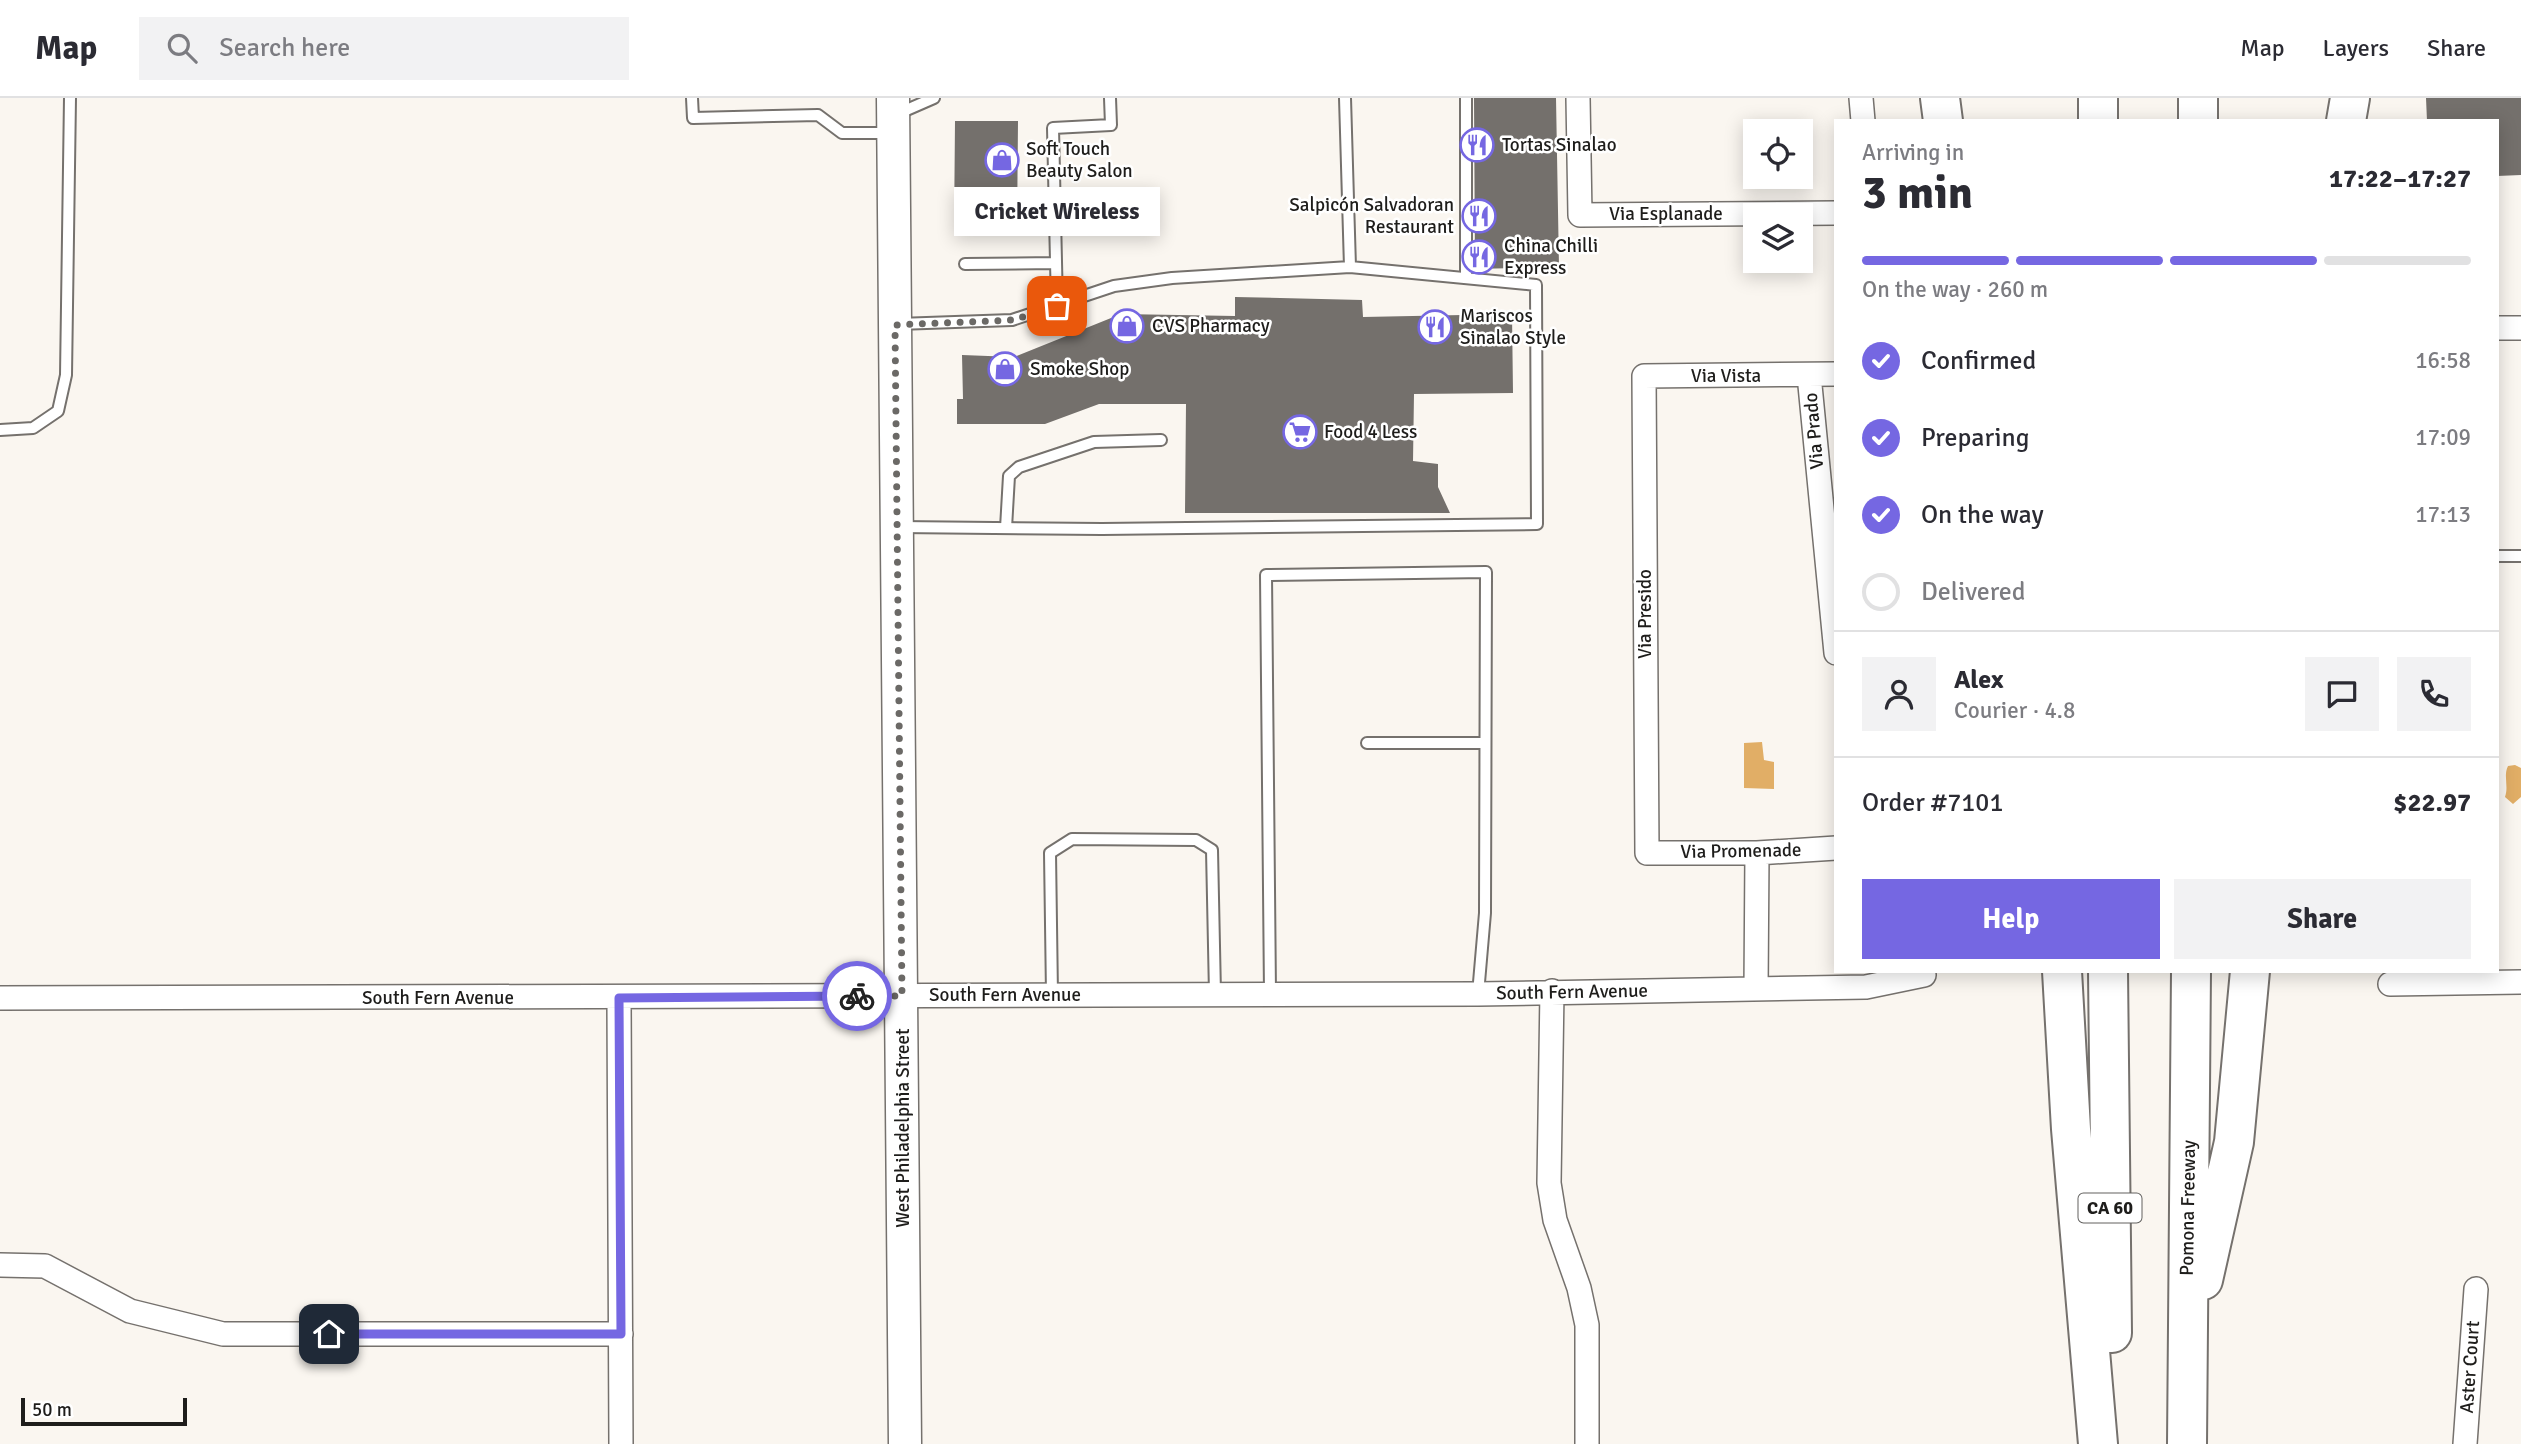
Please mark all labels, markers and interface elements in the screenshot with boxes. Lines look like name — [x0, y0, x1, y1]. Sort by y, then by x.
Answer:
search box — [139, 17, 629, 80]
text: Map — [35, 28, 97, 69]
icon: search — [163, 29, 201, 67]
text: Search here — [219, 32, 350, 64]
text: Map — [2240, 33, 2285, 63]
text: Layers — [2323, 33, 2389, 63]
text: Share — [2427, 33, 2486, 63]
map controls — [1743, 119, 1813, 273]
button: locate — [1743, 119, 1813, 189]
restaurant icon: Tortas Sinalao — [1458, 126, 1496, 164]
place label: Tortas Sinalao — [1502, 133, 1617, 157]
place label: Soft Touch Beauty Salon — [1026, 137, 1133, 183]
text: Arriving in — [1862, 138, 1964, 167]
shop icon: Soft Touch Beauty Salon — [983, 141, 1021, 179]
text: 17:22–17:27 — [2329, 163, 2471, 195]
text: 3 min — [1862, 165, 1973, 221]
callout: Cricket Wireless — [954, 187, 1160, 236]
place label: Salpicón Salvadoran Restaurant — [1289, 193, 1454, 239]
text: Cricket Wireless — [975, 197, 1139, 226]
restaurant icon: Salpicón Salvadoran Restaurant — [1460, 197, 1498, 235]
street label: Via Esplanade — [1609, 202, 1723, 226]
button: layers — [1743, 203, 1813, 273]
place label: China Chilli Express — [1504, 234, 1598, 280]
restaurant icon: China Chilli Express — [1460, 238, 1498, 276]
text: On the way · 260 m — [1862, 275, 2048, 304]
pin — [1027, 276, 1087, 336]
icon: bag — [1038, 287, 1076, 325]
place label: Mariscos Sinalao Style — [1460, 304, 1566, 350]
shop icon: CVS Pharmacy — [1108, 307, 1146, 345]
restaurant icon: Mariscos Sinalao Style — [1416, 308, 1454, 346]
place label: CVS Pharmacy — [1152, 314, 1270, 338]
icon: check — [1862, 342, 1900, 380]
text: Confirmed — [1921, 345, 2036, 377]
text: 16:58 — [2415, 346, 2471, 375]
shop icon: Smoke Shop — [986, 350, 1024, 388]
place label: Smoke Shop — [1030, 357, 1129, 381]
street label: Via Vista — [1691, 364, 1761, 388]
street label: Via Prado — [1799, 392, 1829, 470]
supermarket icon: Food 4 Less — [1281, 413, 1319, 451]
icon: check — [1862, 419, 1900, 457]
place label: Food 4 Less — [1324, 420, 1417, 444]
text: Preparing — [1921, 422, 2029, 454]
text: 17:09 — [2415, 423, 2471, 452]
icon: check — [1862, 496, 1900, 534]
text: On the way — [1921, 499, 2044, 531]
text: 17:13 — [2415, 500, 2471, 529]
street label: Via Presido — [1633, 569, 1657, 659]
text: Delivered — [1921, 576, 2026, 608]
button: person — [1862, 657, 1936, 731]
button: chat — [2305, 657, 2379, 731]
button: phone — [2397, 657, 2471, 731]
text: Alex — [1954, 664, 2004, 696]
text: Courier · 4.8 — [1954, 696, 2075, 725]
text: Order #7101 — [1862, 787, 2003, 819]
text: $22.97 — [2393, 787, 2471, 819]
street label: Via Promenade — [1680, 838, 1802, 864]
button: Help — [1862, 879, 2160, 959]
button: Share — [2174, 879, 2471, 959]
courier — [822, 961, 892, 1031]
icon: bike — [838, 977, 876, 1015]
street label: South Fern Avenue — [1496, 979, 1648, 1005]
street label: South Fern Avenue — [929, 983, 1081, 1007]
street label: South Fern Avenue — [362, 986, 514, 1010]
street label: West Philadelphia Street — [891, 1028, 915, 1228]
street label: Pomona Freeway — [2175, 1140, 2201, 1276]
road number: CA 60 — [2078, 1194, 2142, 1223]
pin — [299, 1304, 359, 1364]
icon: home — [310, 1315, 348, 1353]
street label: Aster Court — [2455, 1320, 2485, 1414]
scale bar — [21, 1395, 187, 1427]
text: 50 m — [32, 1398, 72, 1422]

